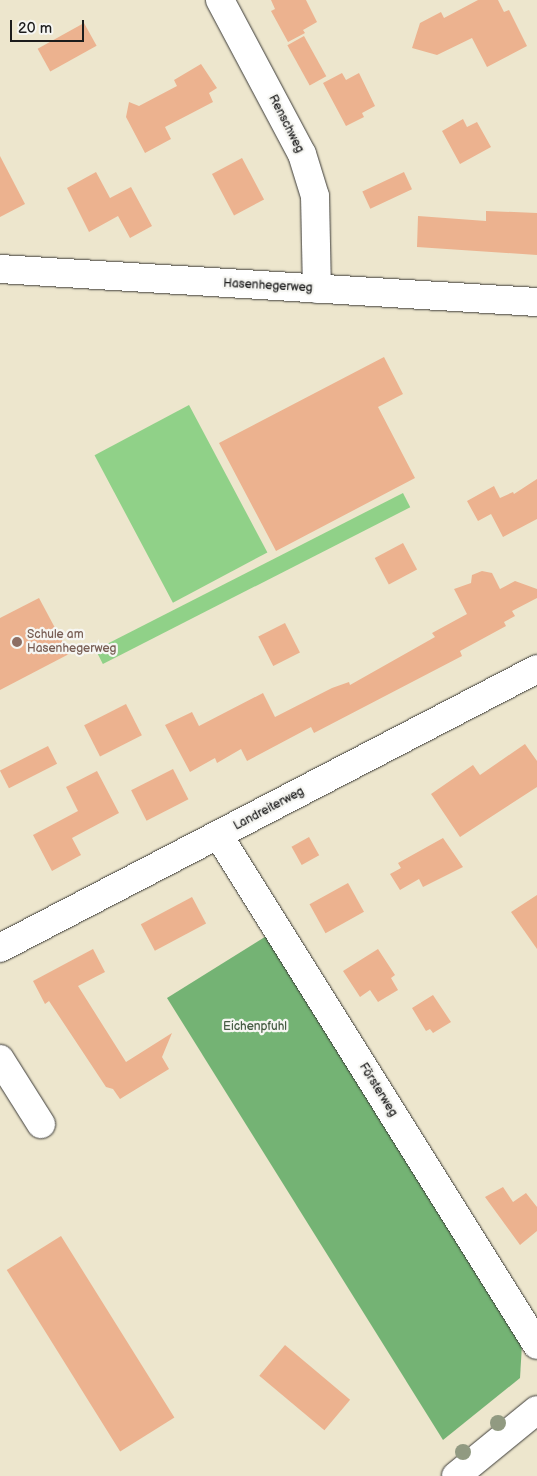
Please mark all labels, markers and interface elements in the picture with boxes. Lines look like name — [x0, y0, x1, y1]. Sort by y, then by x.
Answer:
scale bar — [12, 10, 86, 42]
text: 20 m — [18, 19, 52, 38]
street label: Renschweg — [265, 93, 307, 155]
street label: Hasenhegerweg — [223, 276, 313, 296]
place label: Schule am Hasenhegerweg — [27, 628, 117, 656]
marker: Schule am Hasenhegerweg — [11, 636, 23, 648]
street label: Landreiterweg — [231, 784, 307, 834]
park label: Eichenpfuhl — [223, 1020, 287, 1034]
street label: Försterweg — [356, 1060, 400, 1120]

